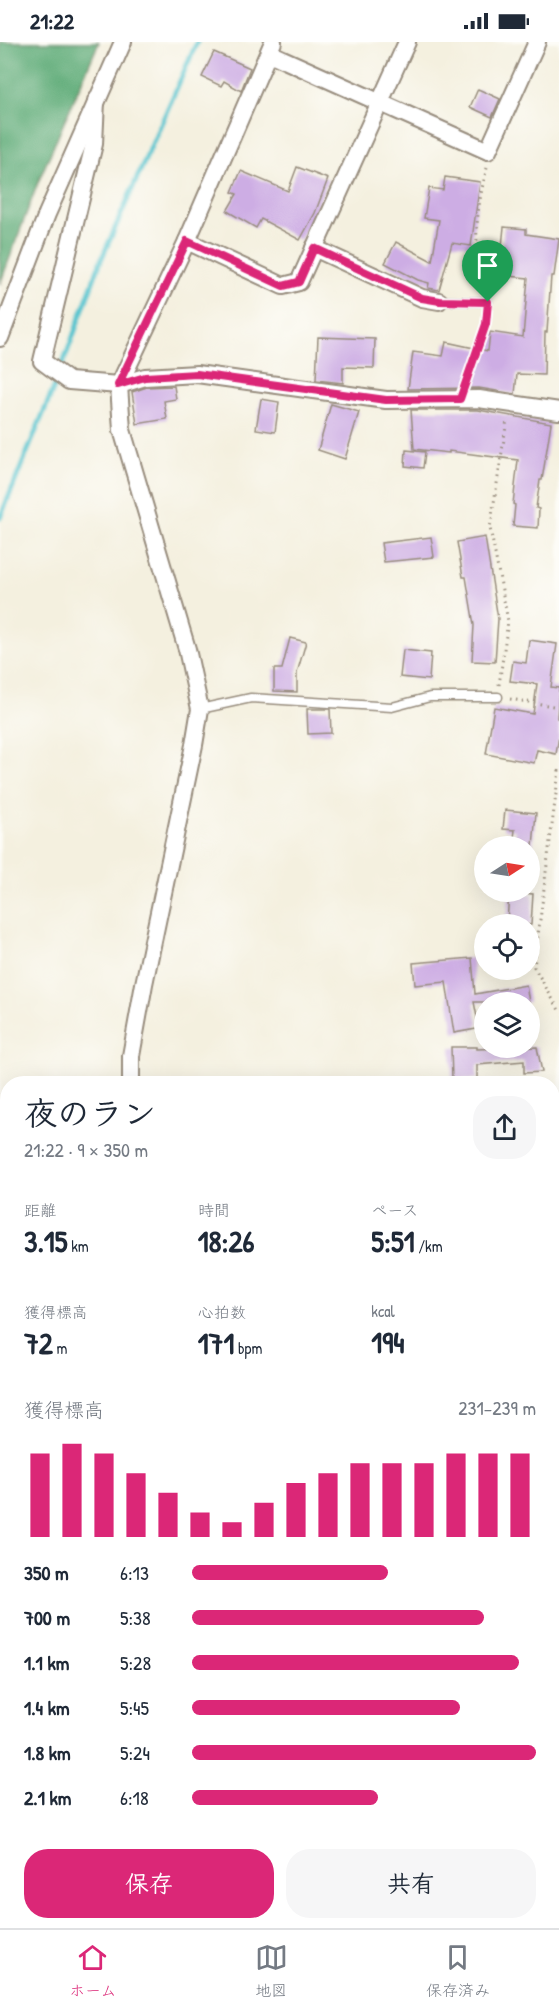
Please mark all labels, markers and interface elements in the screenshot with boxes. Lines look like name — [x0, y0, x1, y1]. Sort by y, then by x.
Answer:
text: 21:22 — [30, 6, 74, 36]
pin — [462, 240, 513, 302]
icon: arrive — [471, 249, 504, 282]
north arrow — [474, 836, 540, 902]
map controls — [474, 836, 540, 1058]
button: locate — [474, 914, 540, 980]
button: layers — [474, 992, 540, 1058]
text: 夜のラン — [24, 1091, 156, 1135]
button: share — [473, 1096, 536, 1159]
text: 21:22 · 9 × 350 m — [24, 1136, 148, 1163]
text: 距離 — [24, 1199, 56, 1221]
text: 時間 — [198, 1199, 230, 1221]
text: ペース — [371, 1199, 418, 1221]
text: 3.15 — [24, 1221, 67, 1261]
text: 18:26 — [198, 1221, 255, 1261]
text: 5:51 — [371, 1221, 415, 1261]
text: km — [67, 1235, 89, 1257]
text: /km — [415, 1235, 443, 1257]
text: kcal — [371, 1300, 395, 1322]
text: 獲得標高 — [24, 1301, 88, 1323]
text: 心拍数 — [198, 1301, 246, 1323]
text: 194 — [371, 1322, 404, 1362]
text: 72 — [24, 1323, 53, 1363]
text: 171 — [198, 1323, 234, 1363]
text: m — [53, 1337, 67, 1359]
text: bpm — [234, 1337, 262, 1359]
text: 231–239 m — [458, 1394, 536, 1421]
text: 獲得標高 — [24, 1396, 104, 1423]
text: 350 m — [24, 1559, 69, 1586]
text: 6:13 — [120, 1559, 149, 1586]
text: 700 m — [24, 1604, 70, 1631]
text: 5:38 — [120, 1604, 151, 1631]
text: 1.1 km — [24, 1649, 69, 1676]
text: 5:28 — [120, 1649, 151, 1676]
text: 1.4 km — [24, 1694, 70, 1721]
text: 5:45 — [120, 1694, 149, 1721]
text: 1.8 km — [24, 1739, 71, 1766]
text: 5:24 — [120, 1739, 150, 1766]
text: 2.1 km — [24, 1784, 71, 1811]
text: 6:18 — [120, 1784, 149, 1811]
button: 保存 — [24, 1849, 274, 1918]
button: 共有 — [286, 1849, 536, 1918]
tab: ホーム — [69, 1941, 116, 2001]
tab: 地図 — [255, 1941, 288, 2001]
tab: 保存済み — [426, 1941, 490, 2001]

